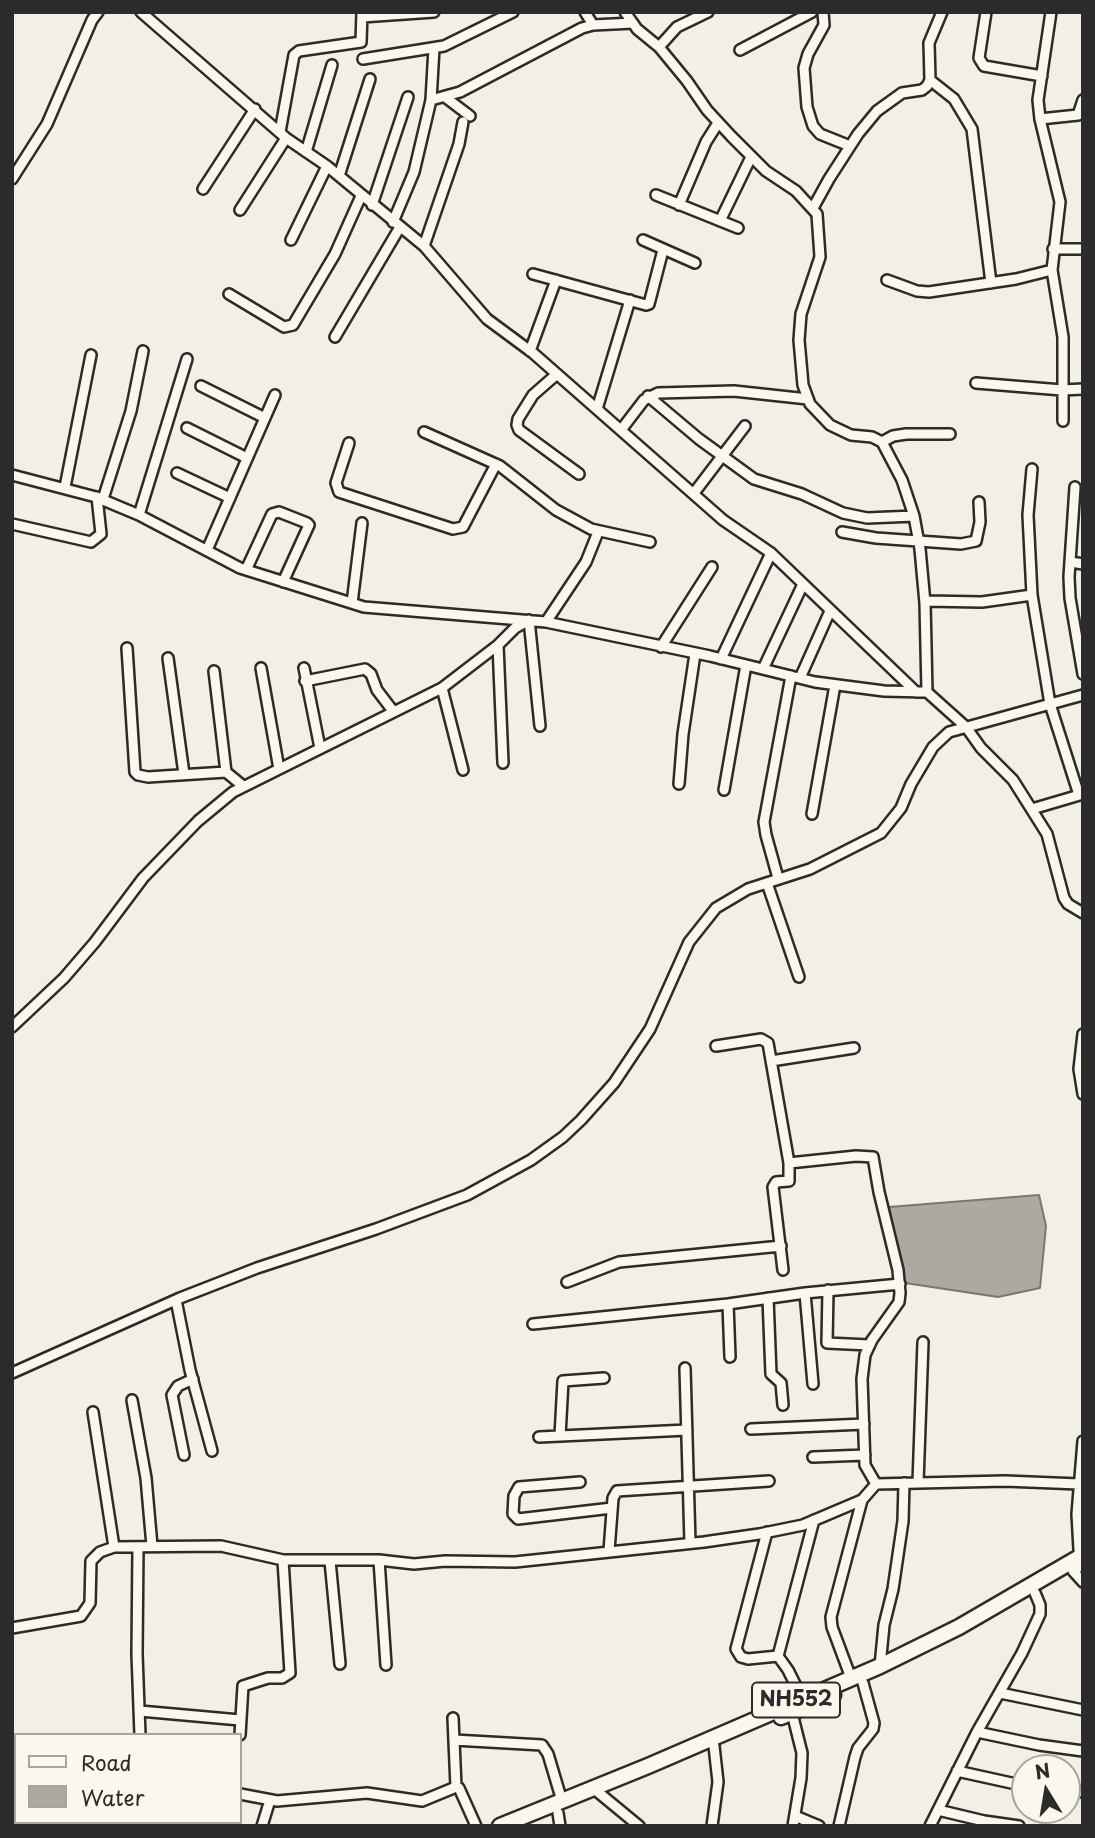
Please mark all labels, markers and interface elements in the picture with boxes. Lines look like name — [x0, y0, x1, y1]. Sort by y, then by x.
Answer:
road number: NH552 — [752, 1682, 840, 1718]
legend — [14, 1733, 242, 1824]
text: Road — [81, 1746, 132, 1778]
north arrow — [1011, 1754, 1081, 1824]
text: N — [1032, 1755, 1052, 1786]
text: Water — [81, 1781, 144, 1813]

